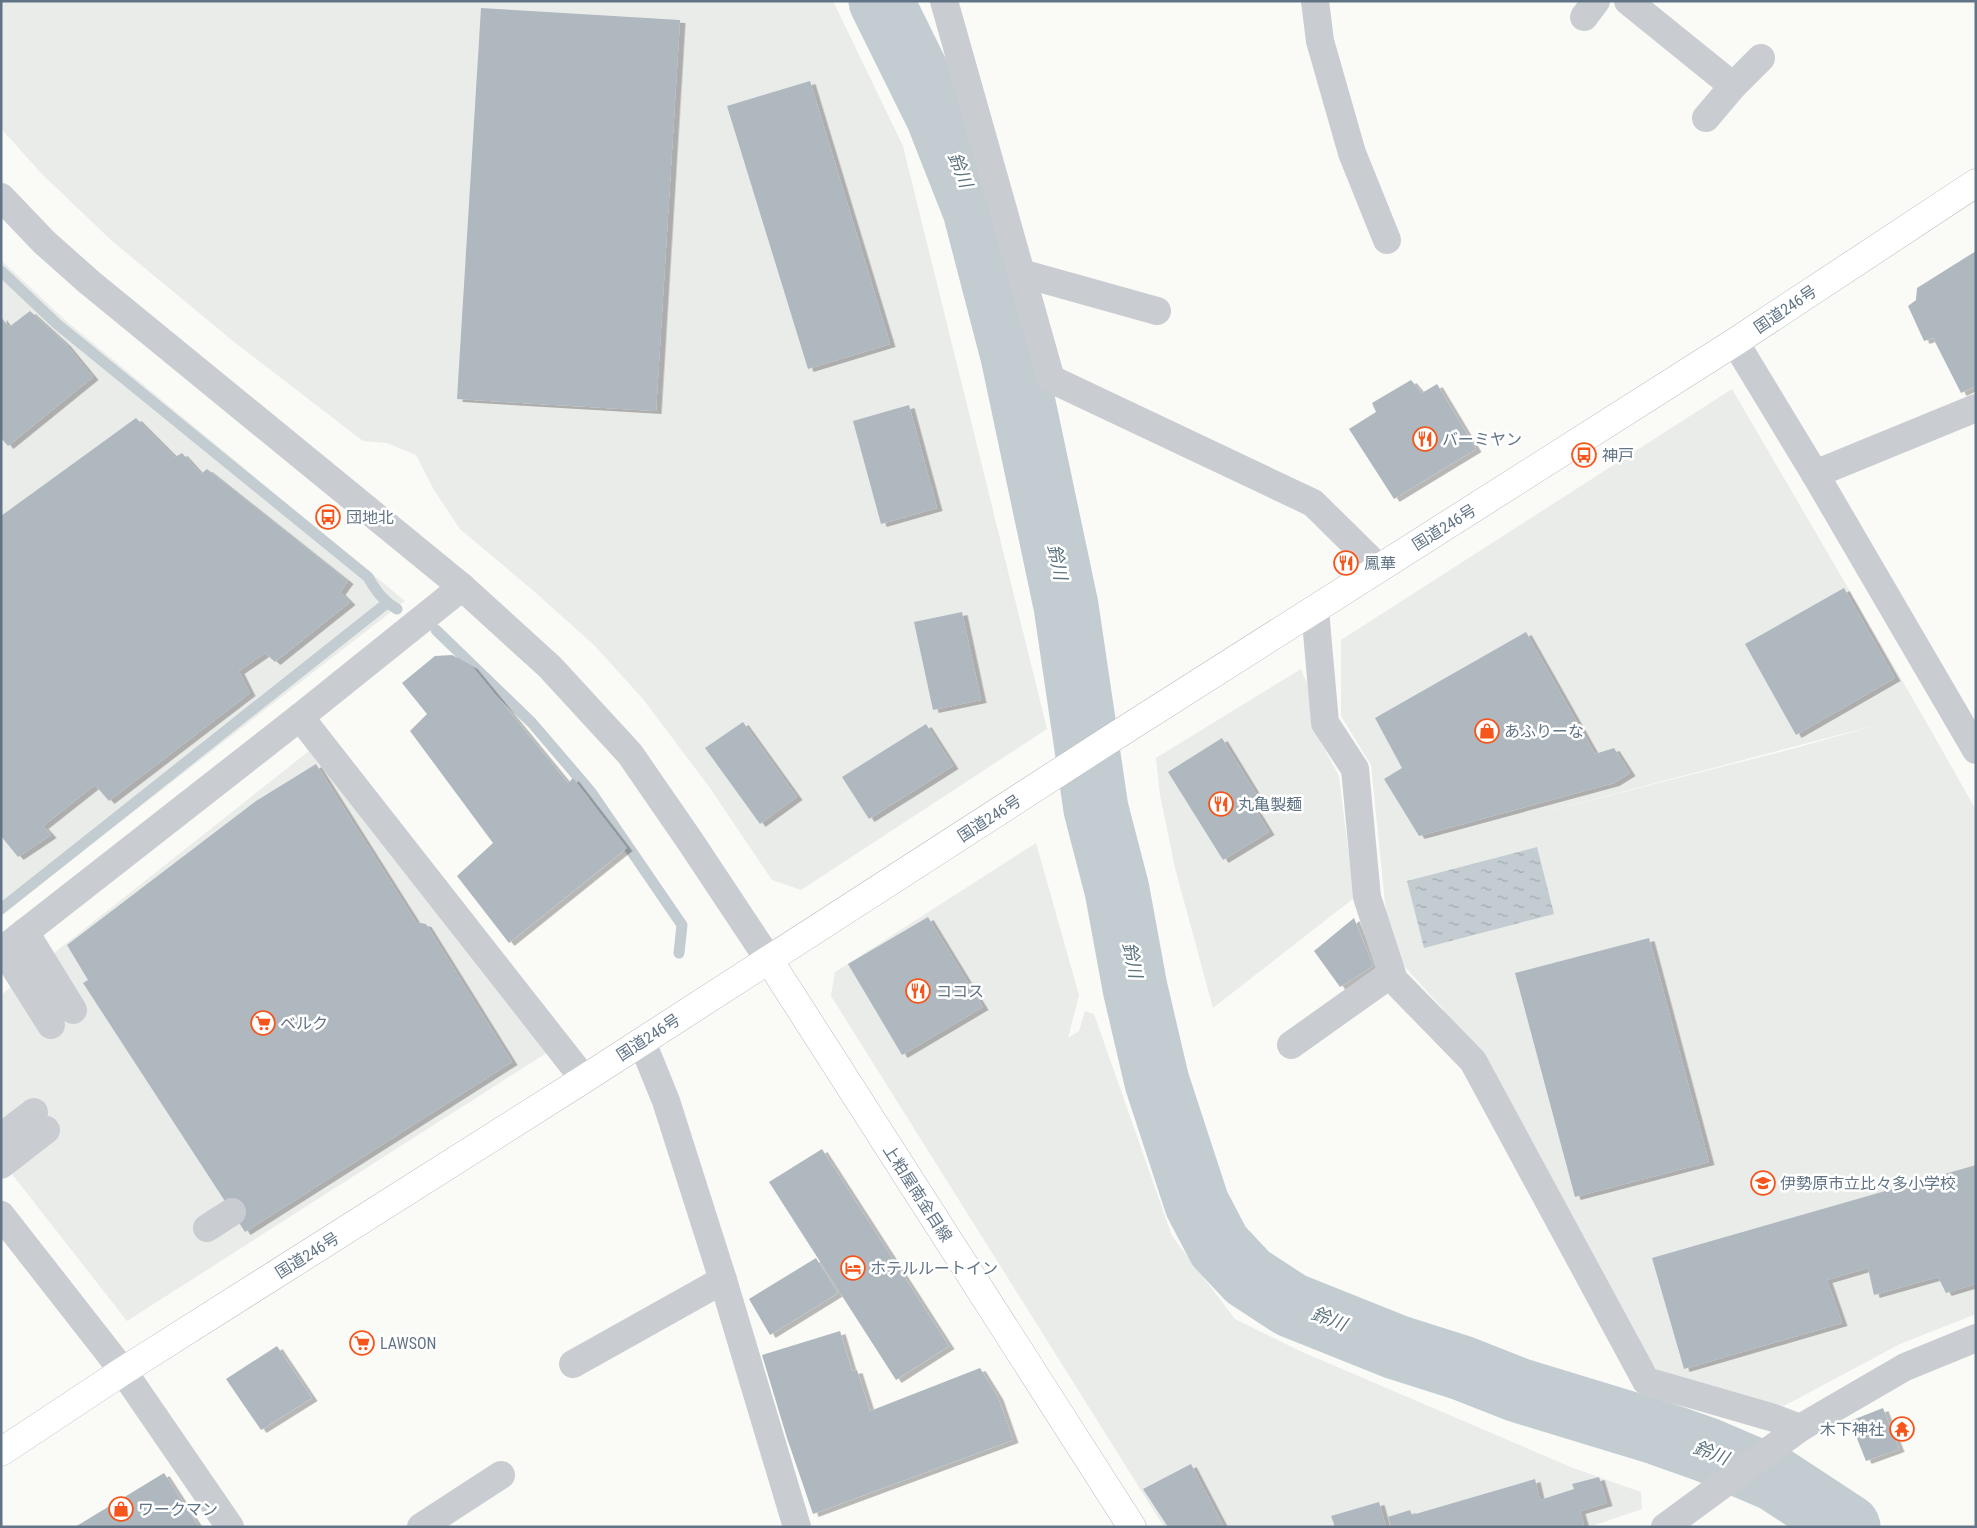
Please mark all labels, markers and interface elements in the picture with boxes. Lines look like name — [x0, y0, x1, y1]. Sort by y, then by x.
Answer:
water label: 鈴川 — [944, 149, 978, 192]
street label: 国道246号 — [1750, 281, 1820, 337]
restaurant icon: バーミヤン — [1412, 426, 1438, 452]
place label: バーミヤン — [1442, 430, 1522, 449]
bus stop icon: 神戸 — [1571, 442, 1597, 468]
place label: 神戸 — [1602, 446, 1634, 465]
street label: 国道246号 — [1409, 500, 1480, 554]
bus stop icon: 団地北 — [315, 504, 341, 530]
place label: 団地北 — [346, 508, 394, 527]
water label: 鈴川 — [1043, 542, 1072, 584]
restaurant icon: 鳳華 — [1333, 550, 1359, 576]
place label: 鳳華 — [1364, 554, 1396, 573]
shop icon: あふりーな — [1474, 718, 1500, 744]
place label: あふりーな — [1504, 722, 1584, 741]
street label: 国道246号 — [954, 791, 1025, 846]
restaurant icon: 丸亀製麺 — [1208, 791, 1234, 817]
place label: 丸亀製麺 — [1238, 795, 1302, 814]
water label: 鈴川 — [1118, 940, 1147, 982]
restaurant icon: ココス — [905, 978, 931, 1004]
place label: ココス — [936, 982, 984, 1001]
supermarket icon: ベルク — [250, 1010, 276, 1036]
street label: 国道246号 — [613, 1010, 684, 1065]
place label: ベルク — [280, 1014, 328, 1033]
street label: 上粕屋南金目線 — [879, 1141, 956, 1245]
school or university icon: 伊勢原市立比々多小学校 — [1750, 1170, 1776, 1196]
place label: 伊勢原市立比々多小学校 — [1780, 1174, 1956, 1193]
street label: 国道246号 — [272, 1228, 343, 1282]
hotel icon: ホテルルートイン — [840, 1255, 866, 1281]
place label: ホテルルートイン — [870, 1259, 998, 1278]
water label: 鈴川 — [1309, 1302, 1352, 1336]
supermarket icon: LAWSON — [349, 1330, 375, 1356]
place label: LAWSON — [380, 1334, 436, 1353]
temple icon: 木下神社 — [1889, 1416, 1915, 1442]
place label: 木下神社 — [1820, 1420, 1884, 1439]
water label: 鈴川 — [1691, 1436, 1734, 1470]
shop icon: ワークマン — [108, 1496, 134, 1522]
place label: ワークマン — [138, 1500, 218, 1519]

